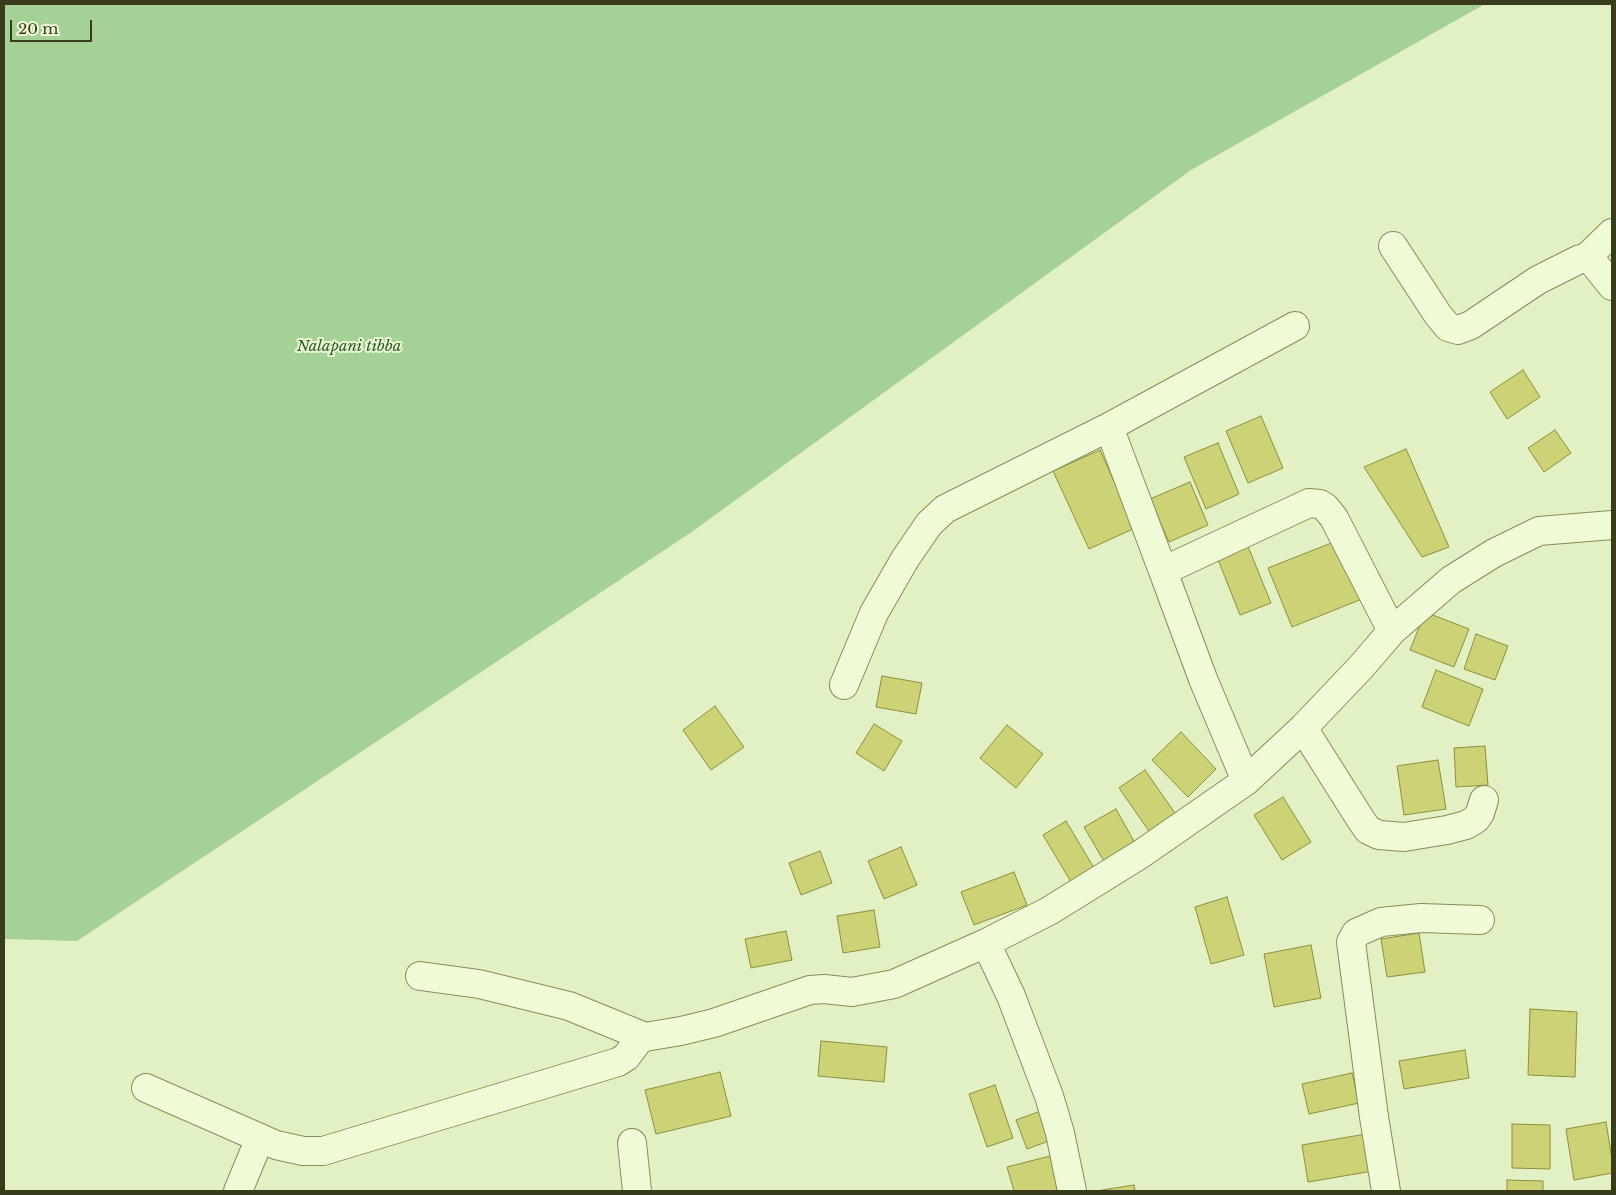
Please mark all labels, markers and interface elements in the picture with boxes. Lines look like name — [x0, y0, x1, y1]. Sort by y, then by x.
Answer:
scale bar — [12, 10, 95, 42]
text: 20 m — [18, 19, 58, 38]
park label: Nalapani tibba — [297, 338, 401, 356]

